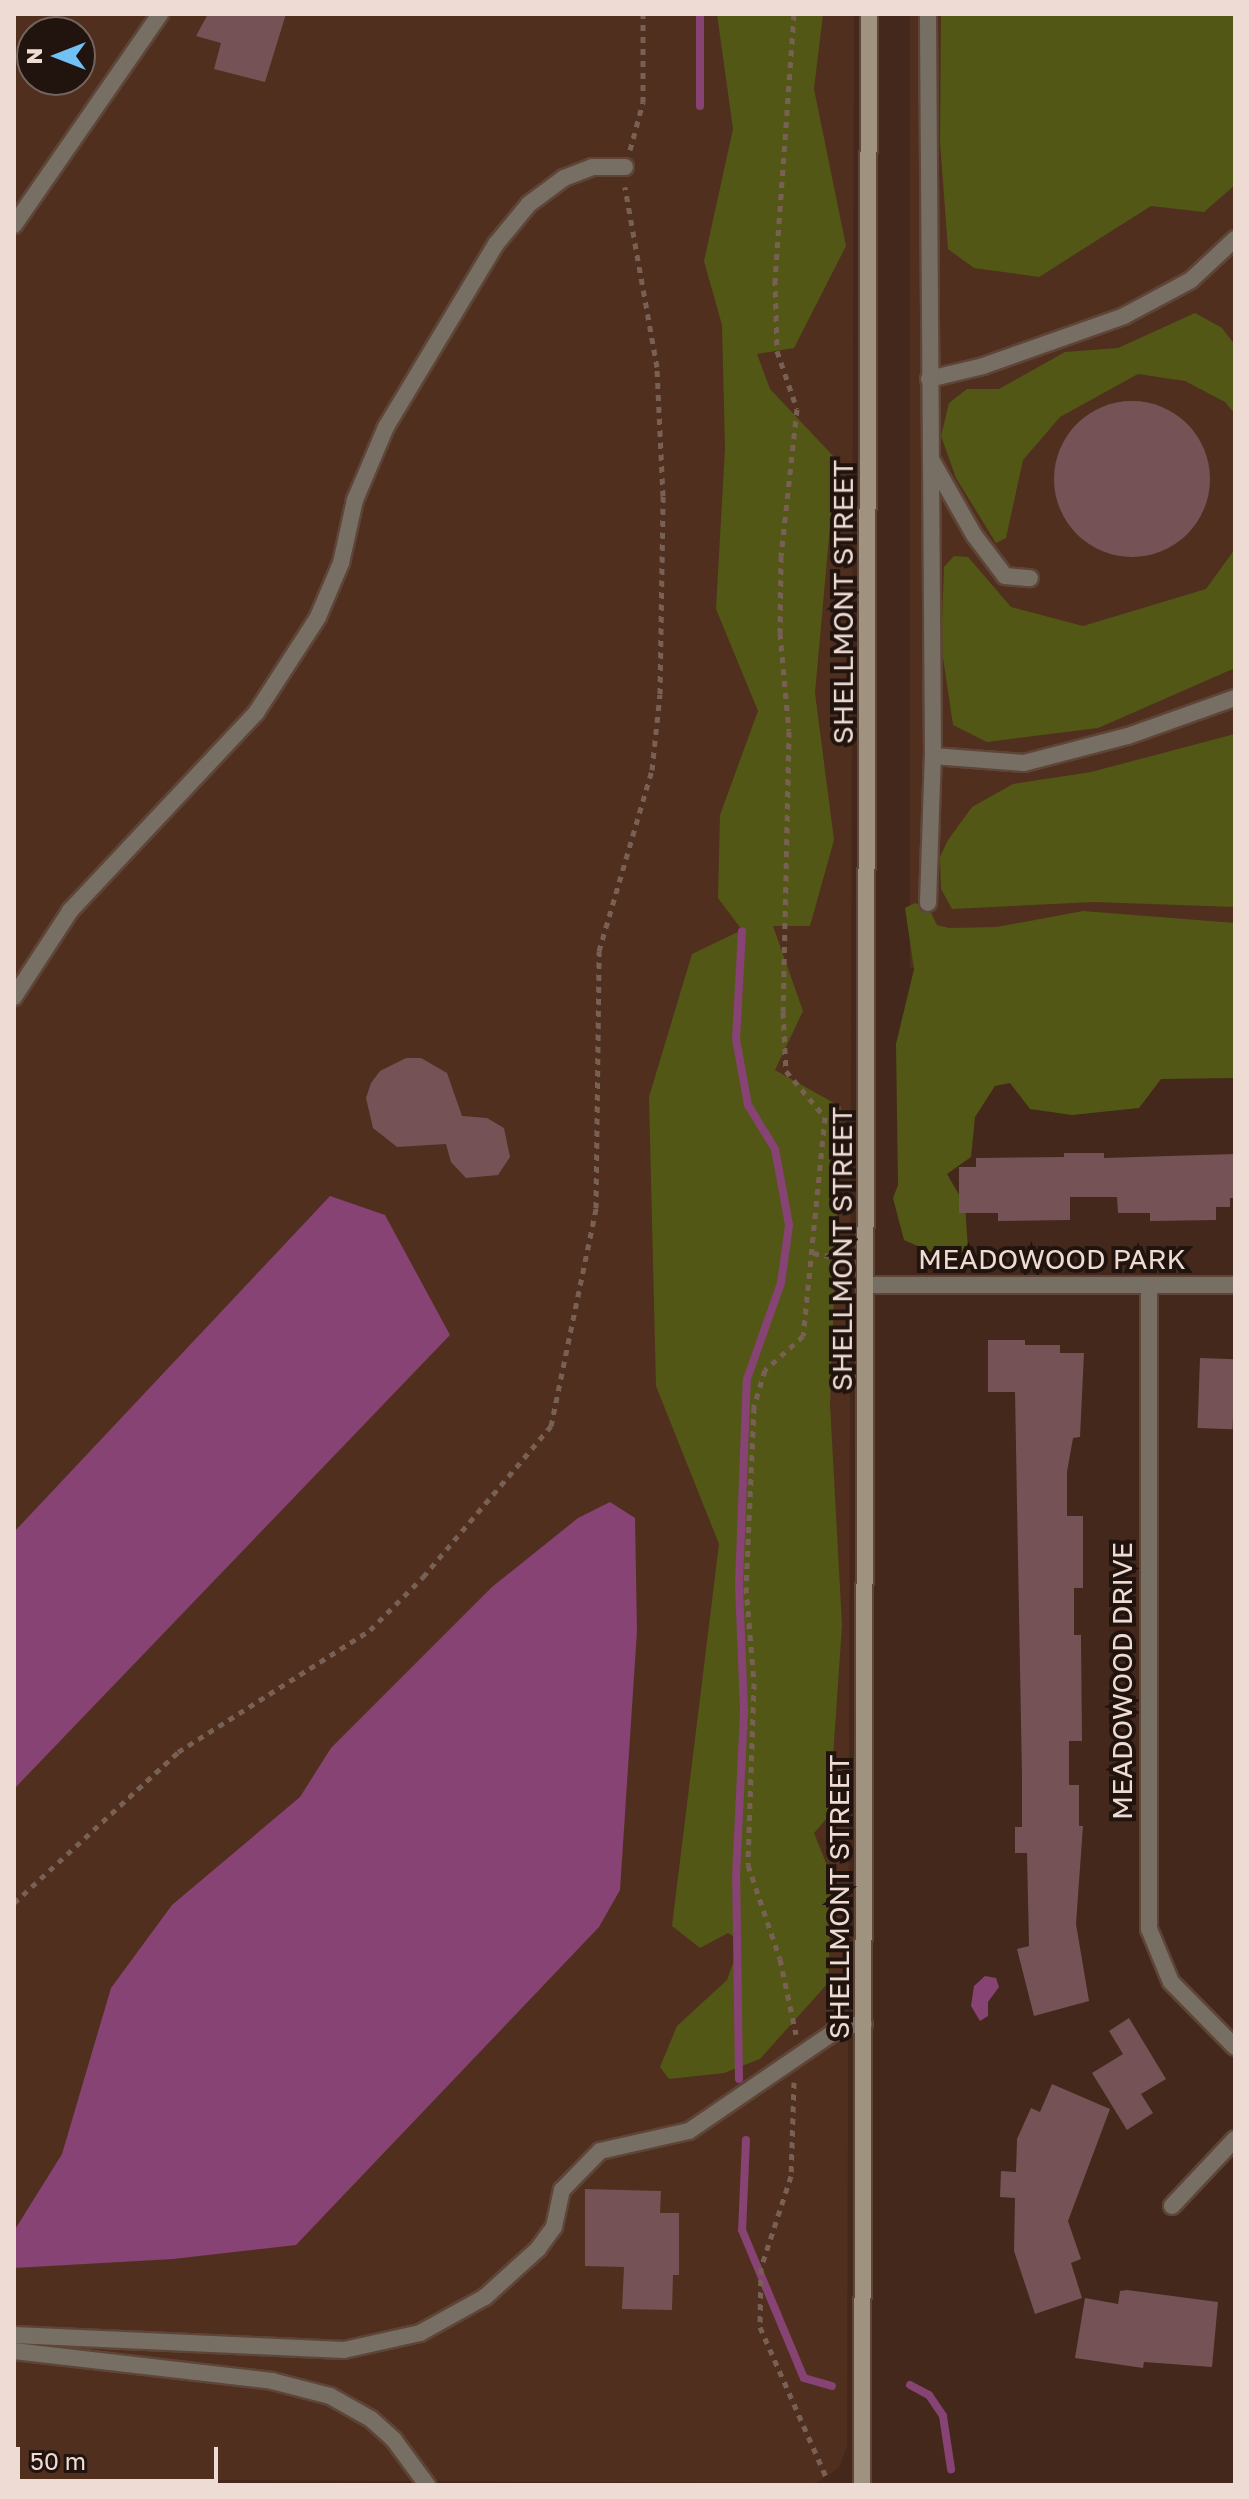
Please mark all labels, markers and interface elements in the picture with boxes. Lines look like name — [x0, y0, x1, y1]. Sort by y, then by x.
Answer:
north arrow — [16, 16, 96, 96]
text: N — [20, 48, 47, 64]
street label: SHELLMONT STREET — [826, 460, 860, 744]
street label: SHELLMONT STREET — [825, 1107, 859, 1391]
street label: MEADOWOOD PARK — [918, 1242, 1186, 1276]
street label: MEADOWOOD DRIVE — [1105, 1542, 1139, 1820]
street label: SHELLMONT STREET — [822, 1755, 856, 2039]
scale bar — [20, 2431, 222, 2481]
text: 50 m — [30, 2446, 86, 2475]

